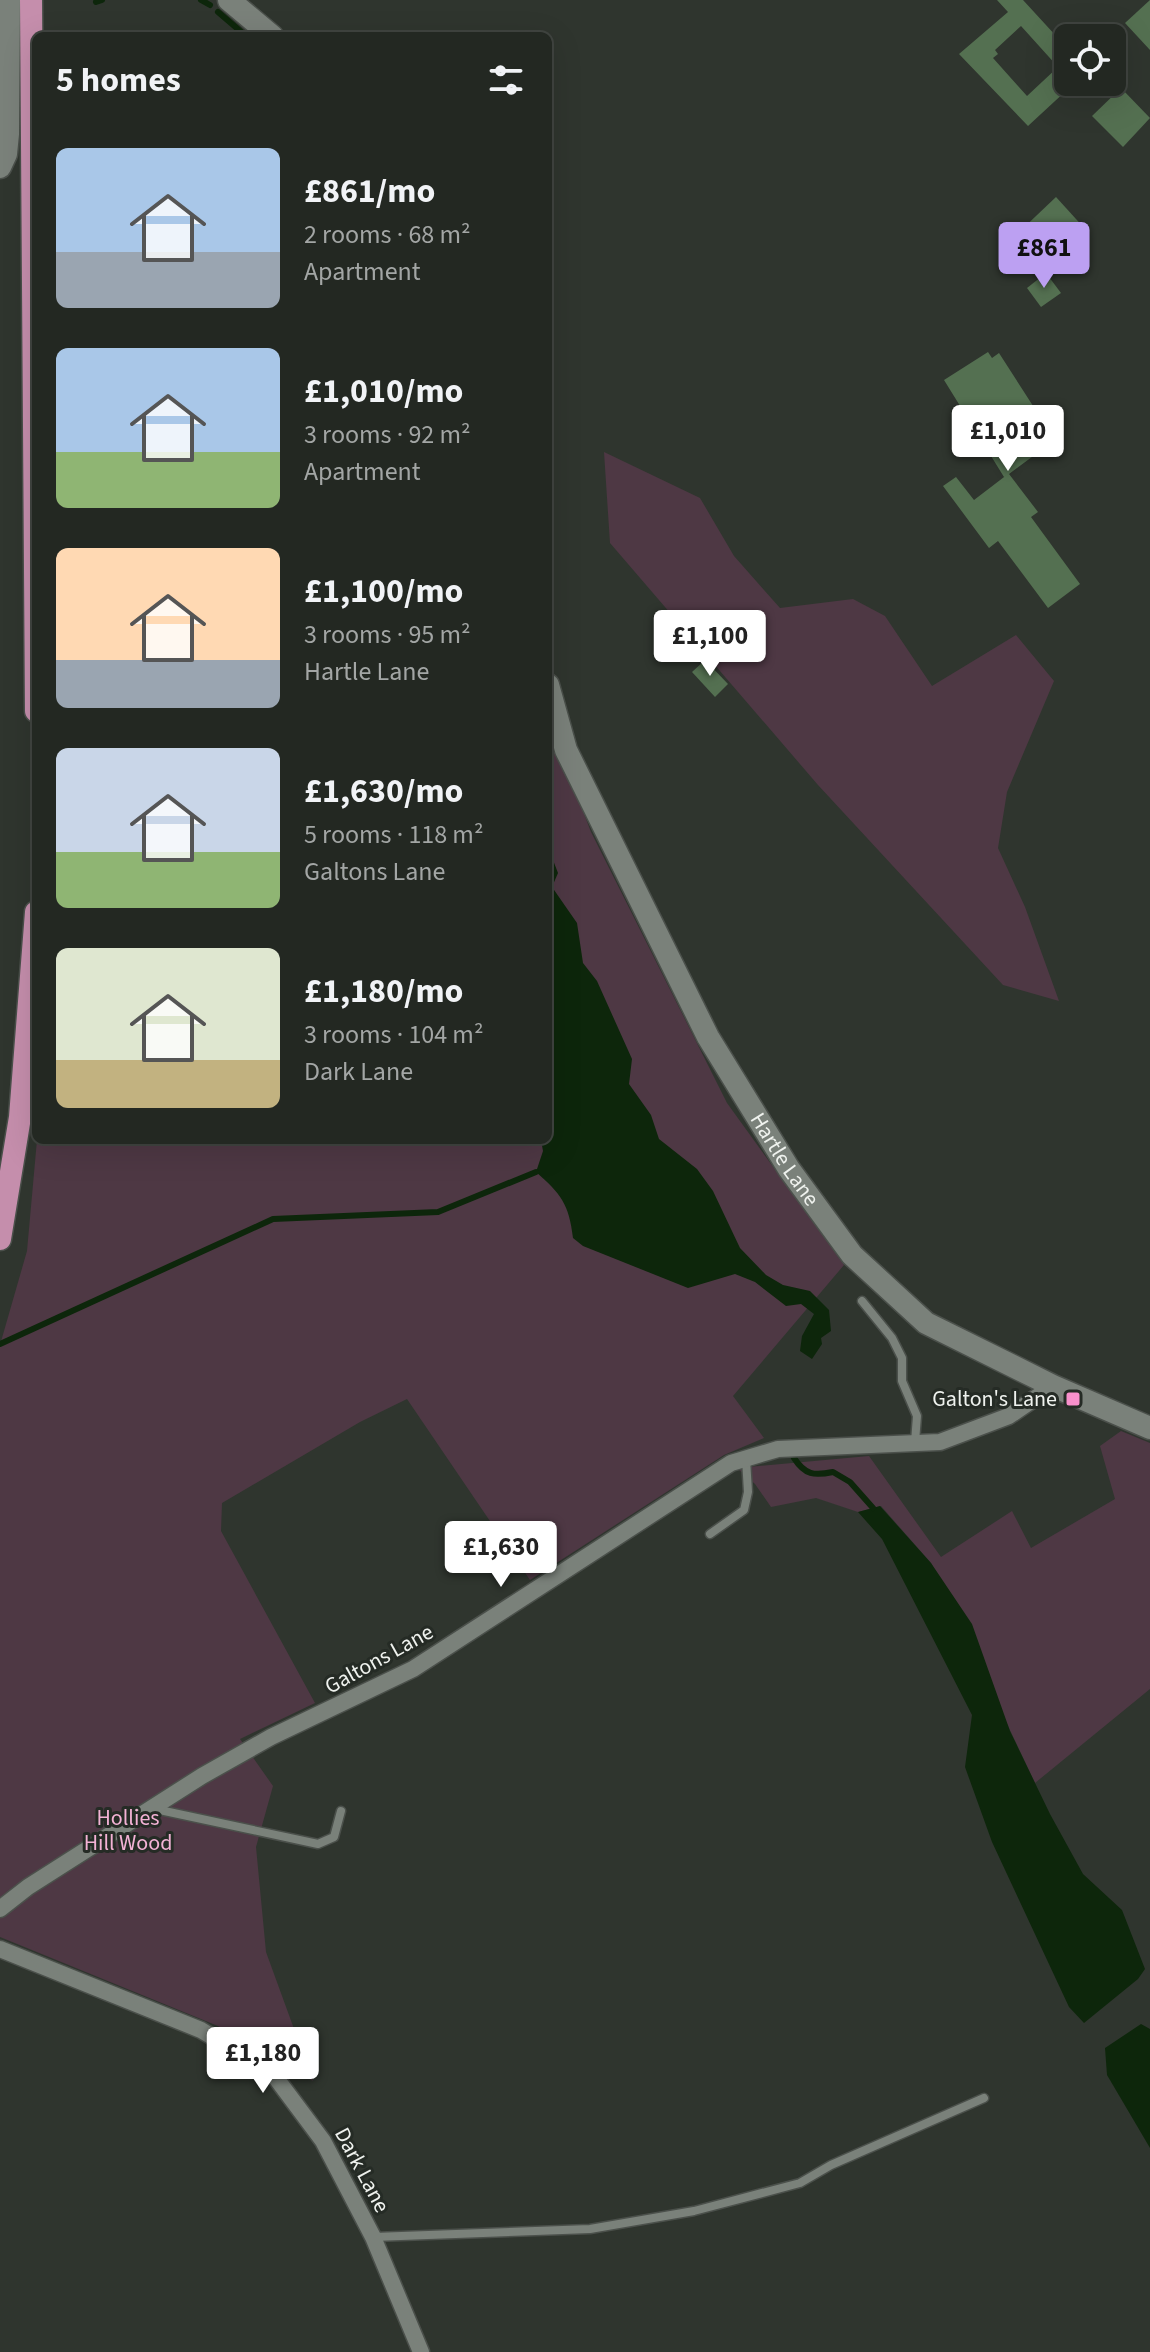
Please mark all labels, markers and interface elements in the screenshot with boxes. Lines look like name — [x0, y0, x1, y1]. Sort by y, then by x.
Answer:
map controls — [1054, 24, 1126, 96]
button: locate — [1054, 24, 1126, 96]
text: 5 homes — [56, 56, 181, 105]
icon: filters — [484, 58, 528, 102]
text: £861/mo — [304, 167, 435, 216]
icon: home — [120, 180, 216, 276]
text: 2 rooms · 68 m² — [304, 216, 471, 253]
pin: £861 — [997, 222, 1091, 290]
text: £861 — [1017, 229, 1071, 266]
text: Apartment — [304, 253, 421, 290]
text: £1,010/mo — [304, 367, 464, 416]
icon: home — [120, 380, 216, 476]
pin: £1,010 — [943, 405, 1073, 473]
text: £1,010 — [970, 412, 1046, 449]
text: 3 rooms · 92 m² — [304, 416, 471, 453]
text: Apartment — [304, 453, 421, 490]
text: £1,100/mo — [304, 567, 464, 616]
icon: home — [120, 580, 216, 676]
pin: £1,100 — [645, 610, 775, 678]
text: 3 rooms · 95 m² — [304, 616, 471, 653]
text: £1,100 — [672, 617, 748, 654]
text: Hartle Lane — [304, 653, 429, 690]
text: £1,630/mo — [304, 767, 464, 816]
icon: home — [120, 780, 216, 876]
text: 5 rooms · 118 m² — [304, 816, 483, 853]
text: Galtons Lane — [304, 853, 445, 890]
text: £1,180/mo — [304, 967, 464, 1016]
icon: home — [120, 980, 216, 1076]
text: 3 rooms · 104 m² — [304, 1016, 483, 1053]
text: Dark Lane — [304, 1053, 413, 1090]
street label: Hartle Lane — [742, 1106, 827, 1213]
place label: Galton's Lane — [932, 1383, 1057, 1415]
marker: Galton's Lane — [1064, 1390, 1082, 1408]
pin: £1,630 — [436, 1521, 566, 1589]
text: £1,630 — [463, 1528, 539, 1565]
street label: Galtons Lane — [319, 1616, 439, 1702]
park label: Hollies Hill Wood — [84, 1802, 172, 1859]
pin: £1,180 — [198, 2027, 328, 2095]
text: £1,180 — [225, 2034, 301, 2071]
street label: Dark Lane — [326, 2122, 398, 2218]

